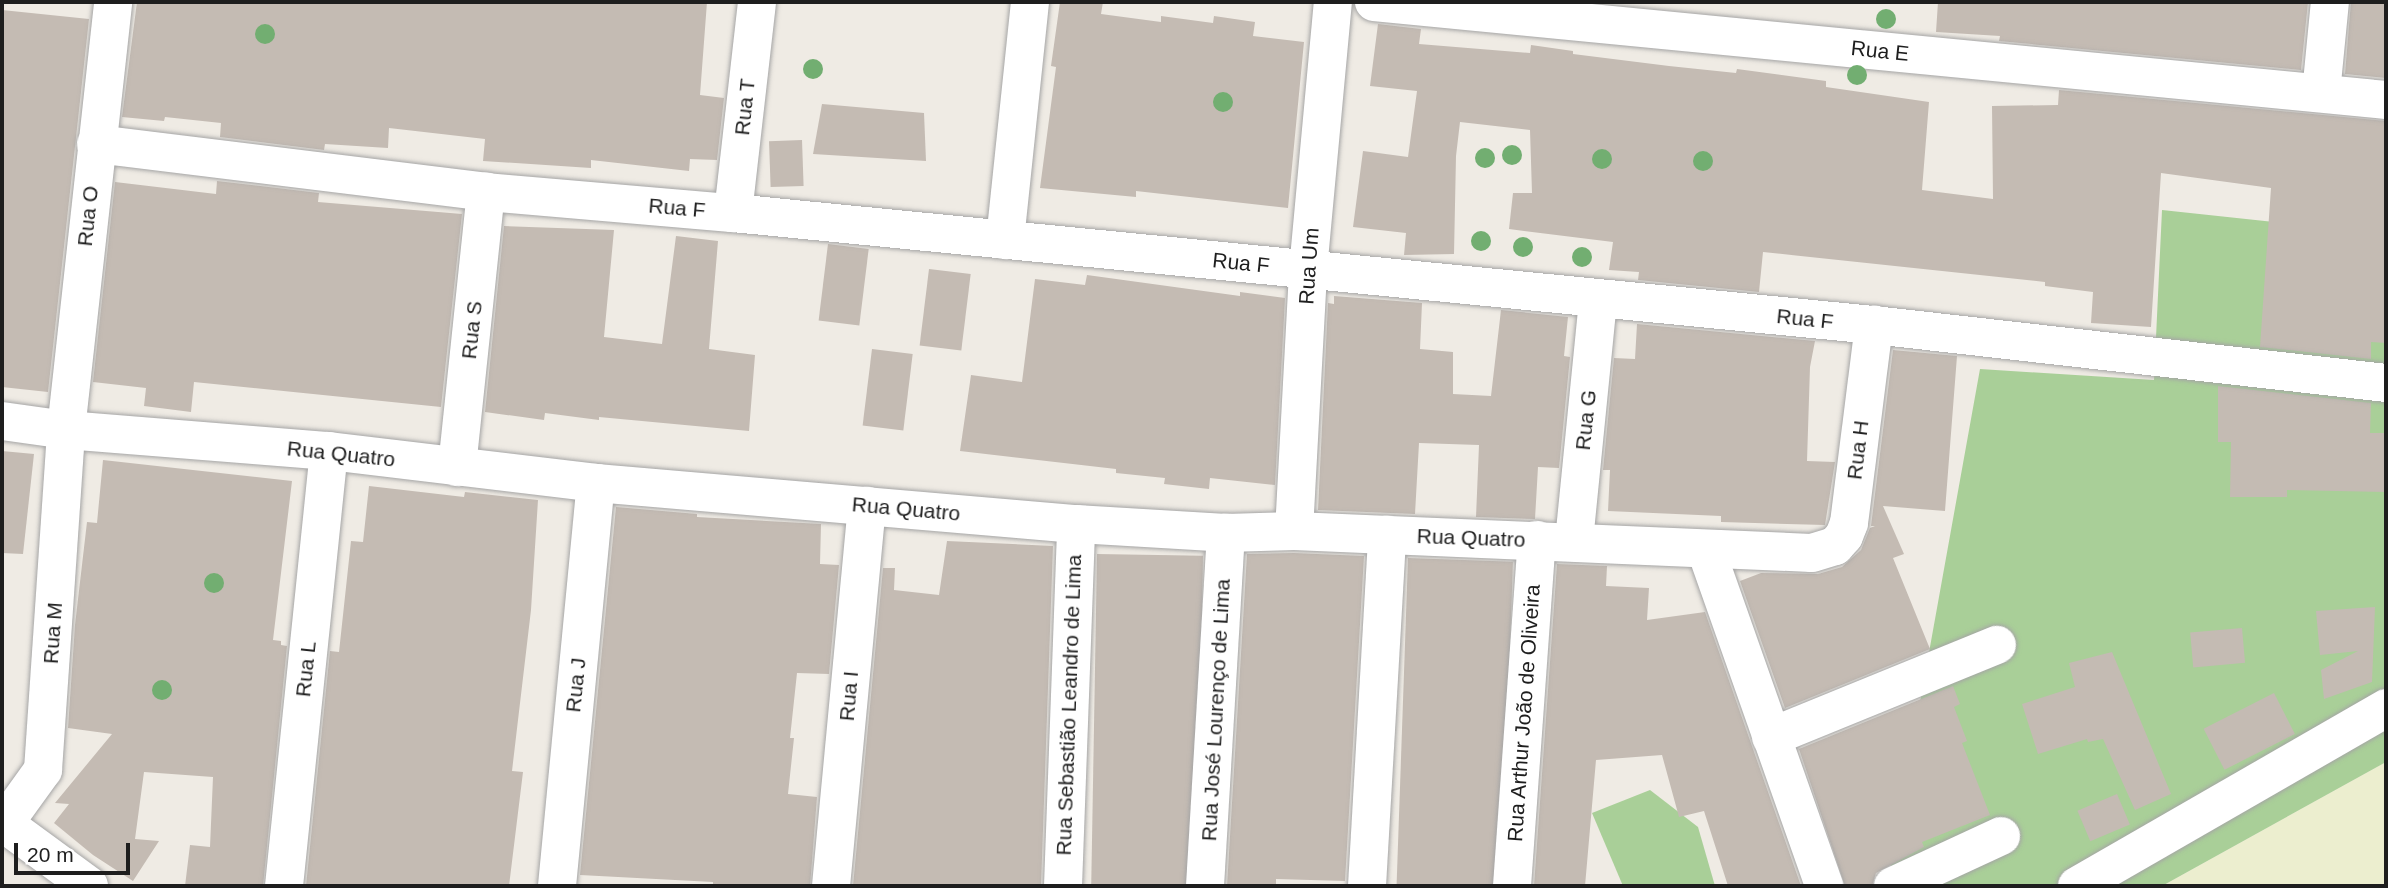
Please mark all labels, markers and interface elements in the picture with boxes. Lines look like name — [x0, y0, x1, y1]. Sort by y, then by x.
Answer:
street label: Rua E — [1850, 35, 1910, 67]
street label: Rua T — [729, 77, 761, 137]
street label: Rua O — [72, 185, 104, 247]
street label: Rua F — [647, 193, 707, 223]
street label: Rua Um — [1294, 227, 1324, 305]
street label: Rua F — [1211, 247, 1271, 279]
street label: Rua S — [456, 300, 488, 360]
street label: Rua F — [1775, 303, 1835, 335]
street label: Rua G — [1570, 389, 1602, 451]
street label: Rua H — [1842, 419, 1874, 481]
street label: Rua Quatro — [286, 436, 396, 472]
street label: Rua Quatro — [851, 492, 961, 526]
street label: Rua Quatro — [1416, 524, 1526, 552]
street label: Rua Sebastião Leandro de Lima — [1051, 554, 1087, 856]
street label: Rua José Lourenço de Lima — [1197, 578, 1235, 842]
street label: Rua Arthur João de Oliveira — [1502, 583, 1546, 843]
street label: Rua M — [38, 601, 68, 665]
street label: Rua L — [291, 640, 321, 698]
street label: Rua J — [561, 656, 591, 714]
street label: Rua I — [834, 670, 864, 722]
scale bar — [18, 828, 133, 872]
text: 20 m — [27, 843, 74, 866]

